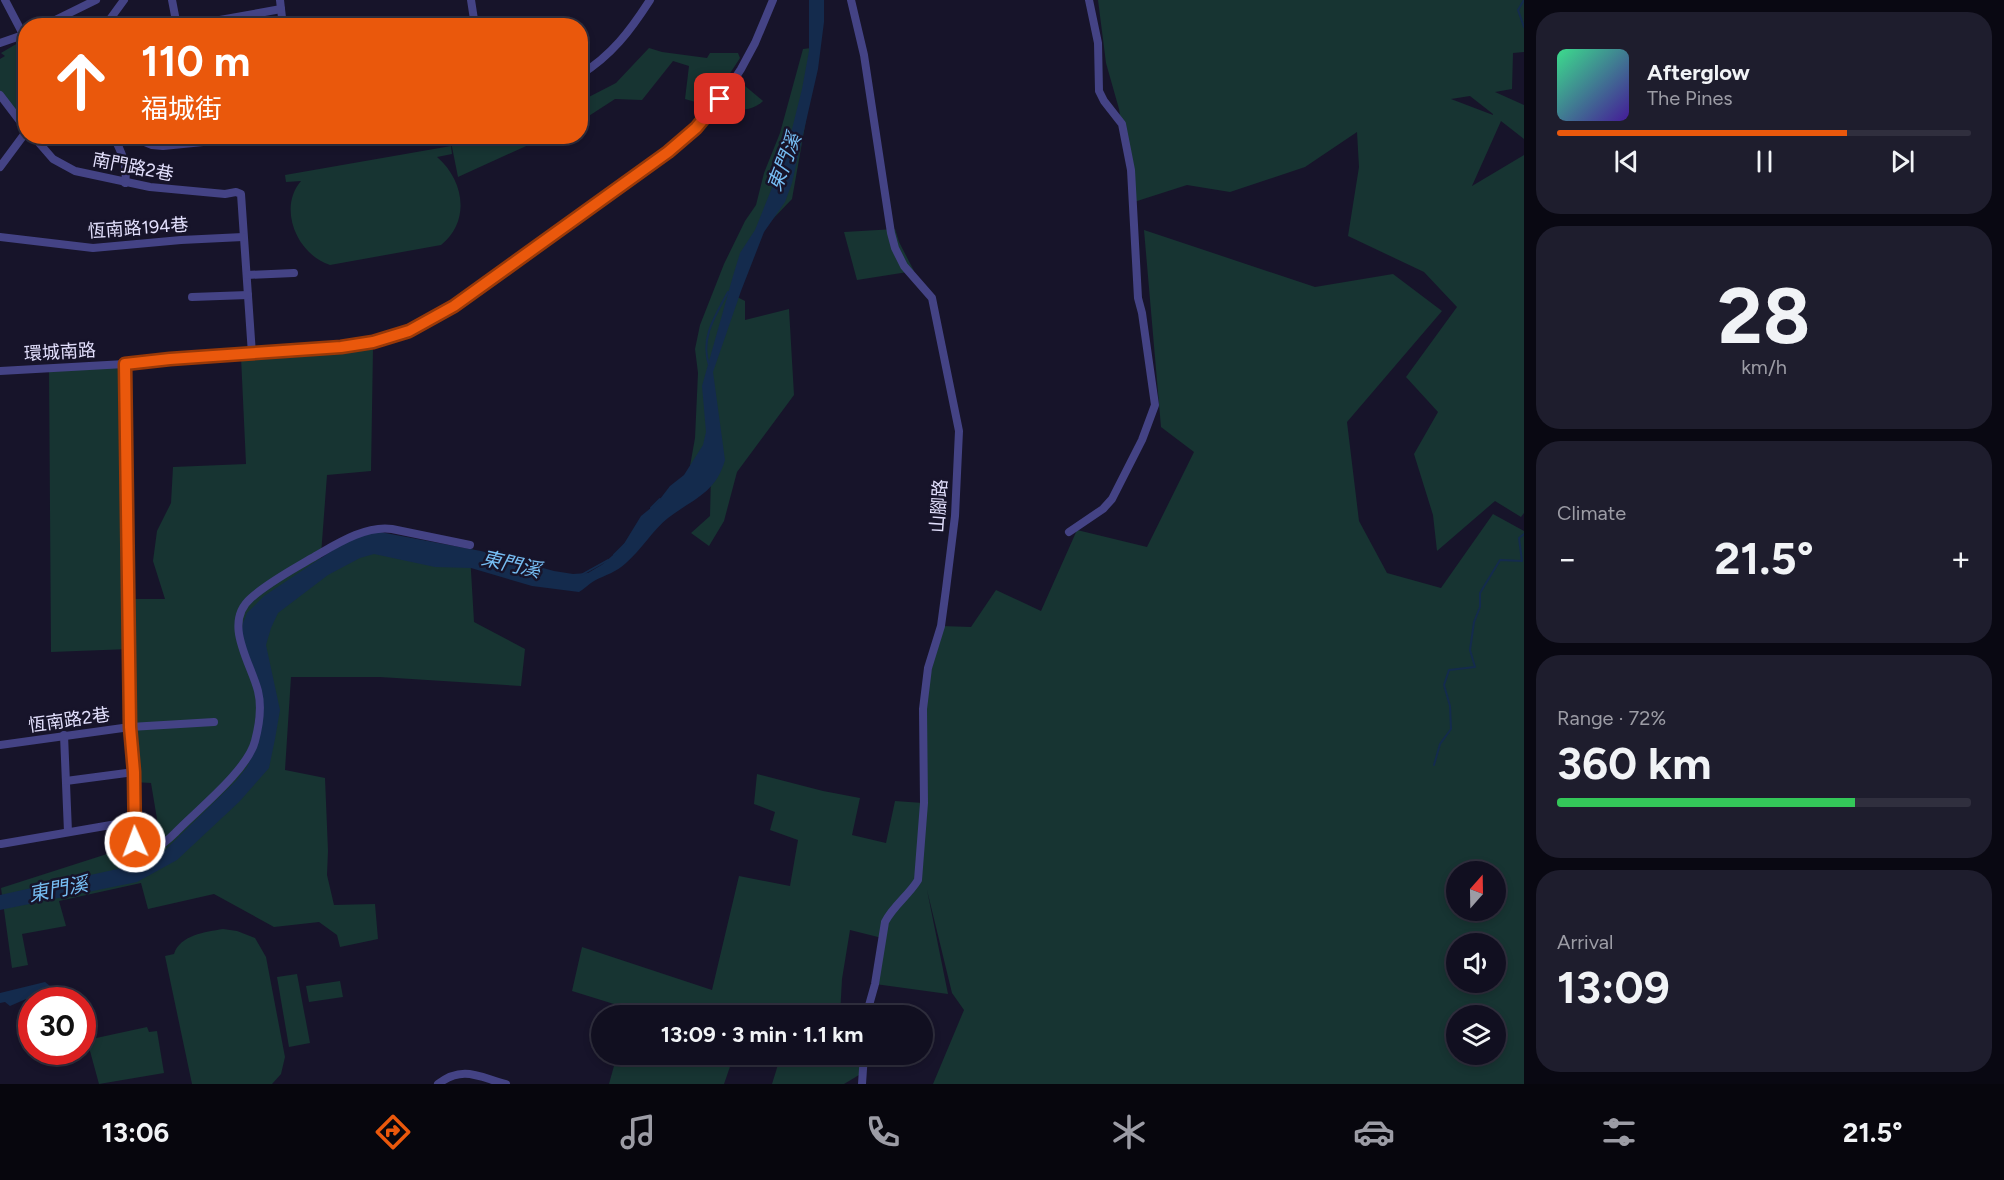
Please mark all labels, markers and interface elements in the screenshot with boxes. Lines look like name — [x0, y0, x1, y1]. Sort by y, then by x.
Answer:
text: 110 m — [141, 36, 250, 87]
icon: ahead — [42, 42, 120, 120]
text: Afterglow — [1647, 59, 1750, 86]
pin — [694, 73, 745, 124]
icon: arrive — [703, 82, 736, 115]
text: The Pines — [1647, 86, 1733, 110]
text: 福城街 — [141, 92, 222, 125]
water label: 東門溪 — [762, 127, 807, 194]
icon: previous — [1610, 145, 1643, 178]
icon: pause — [1748, 145, 1781, 178]
icon: next — [1886, 145, 1919, 178]
street label: 南門路2巷 — [91, 148, 175, 186]
street label: 恆南路194巷 — [87, 214, 189, 242]
text: 28 — [1718, 269, 1810, 363]
street label: 環城南路 — [23, 339, 97, 365]
text: km/h — [1741, 355, 1787, 379]
street label: 山腳路 — [926, 478, 952, 534]
text: Climate — [1557, 501, 1626, 525]
text: 21.5° — [1714, 531, 1814, 585]
text: − — [1557, 539, 1578, 578]
text: + — [1950, 539, 1971, 578]
water label: 東門溪 — [479, 546, 546, 583]
street label: 恆南路2巷 — [27, 703, 111, 737]
text: Range · 72% — [1557, 706, 1666, 730]
text: 360 km — [1557, 736, 1711, 790]
position arrow — [103, 810, 167, 874]
north arrow — [1446, 861, 1506, 921]
map controls — [1446, 861, 1506, 1065]
water label: 東門溪 — [26, 871, 93, 907]
text: Arrival — [1557, 930, 1613, 954]
button: sound — [1446, 933, 1506, 993]
text: 13:09 — [1557, 960, 1670, 1014]
speed limit sign: 30 — [18, 987, 96, 1065]
button: layers — [1446, 1005, 1506, 1065]
text: 13:09 · 3 min · 1.1 km — [661, 1021, 863, 1048]
icon: directions — [372, 1111, 414, 1153]
icon: music — [617, 1111, 659, 1153]
icon: phone — [862, 1111, 904, 1153]
icon: climate — [1108, 1111, 1150, 1153]
icon: car — [1353, 1111, 1395, 1153]
icon: filters — [1598, 1111, 1640, 1153]
text: 13:06 — [102, 1116, 169, 1149]
text: 21.5° — [1843, 1116, 1902, 1149]

